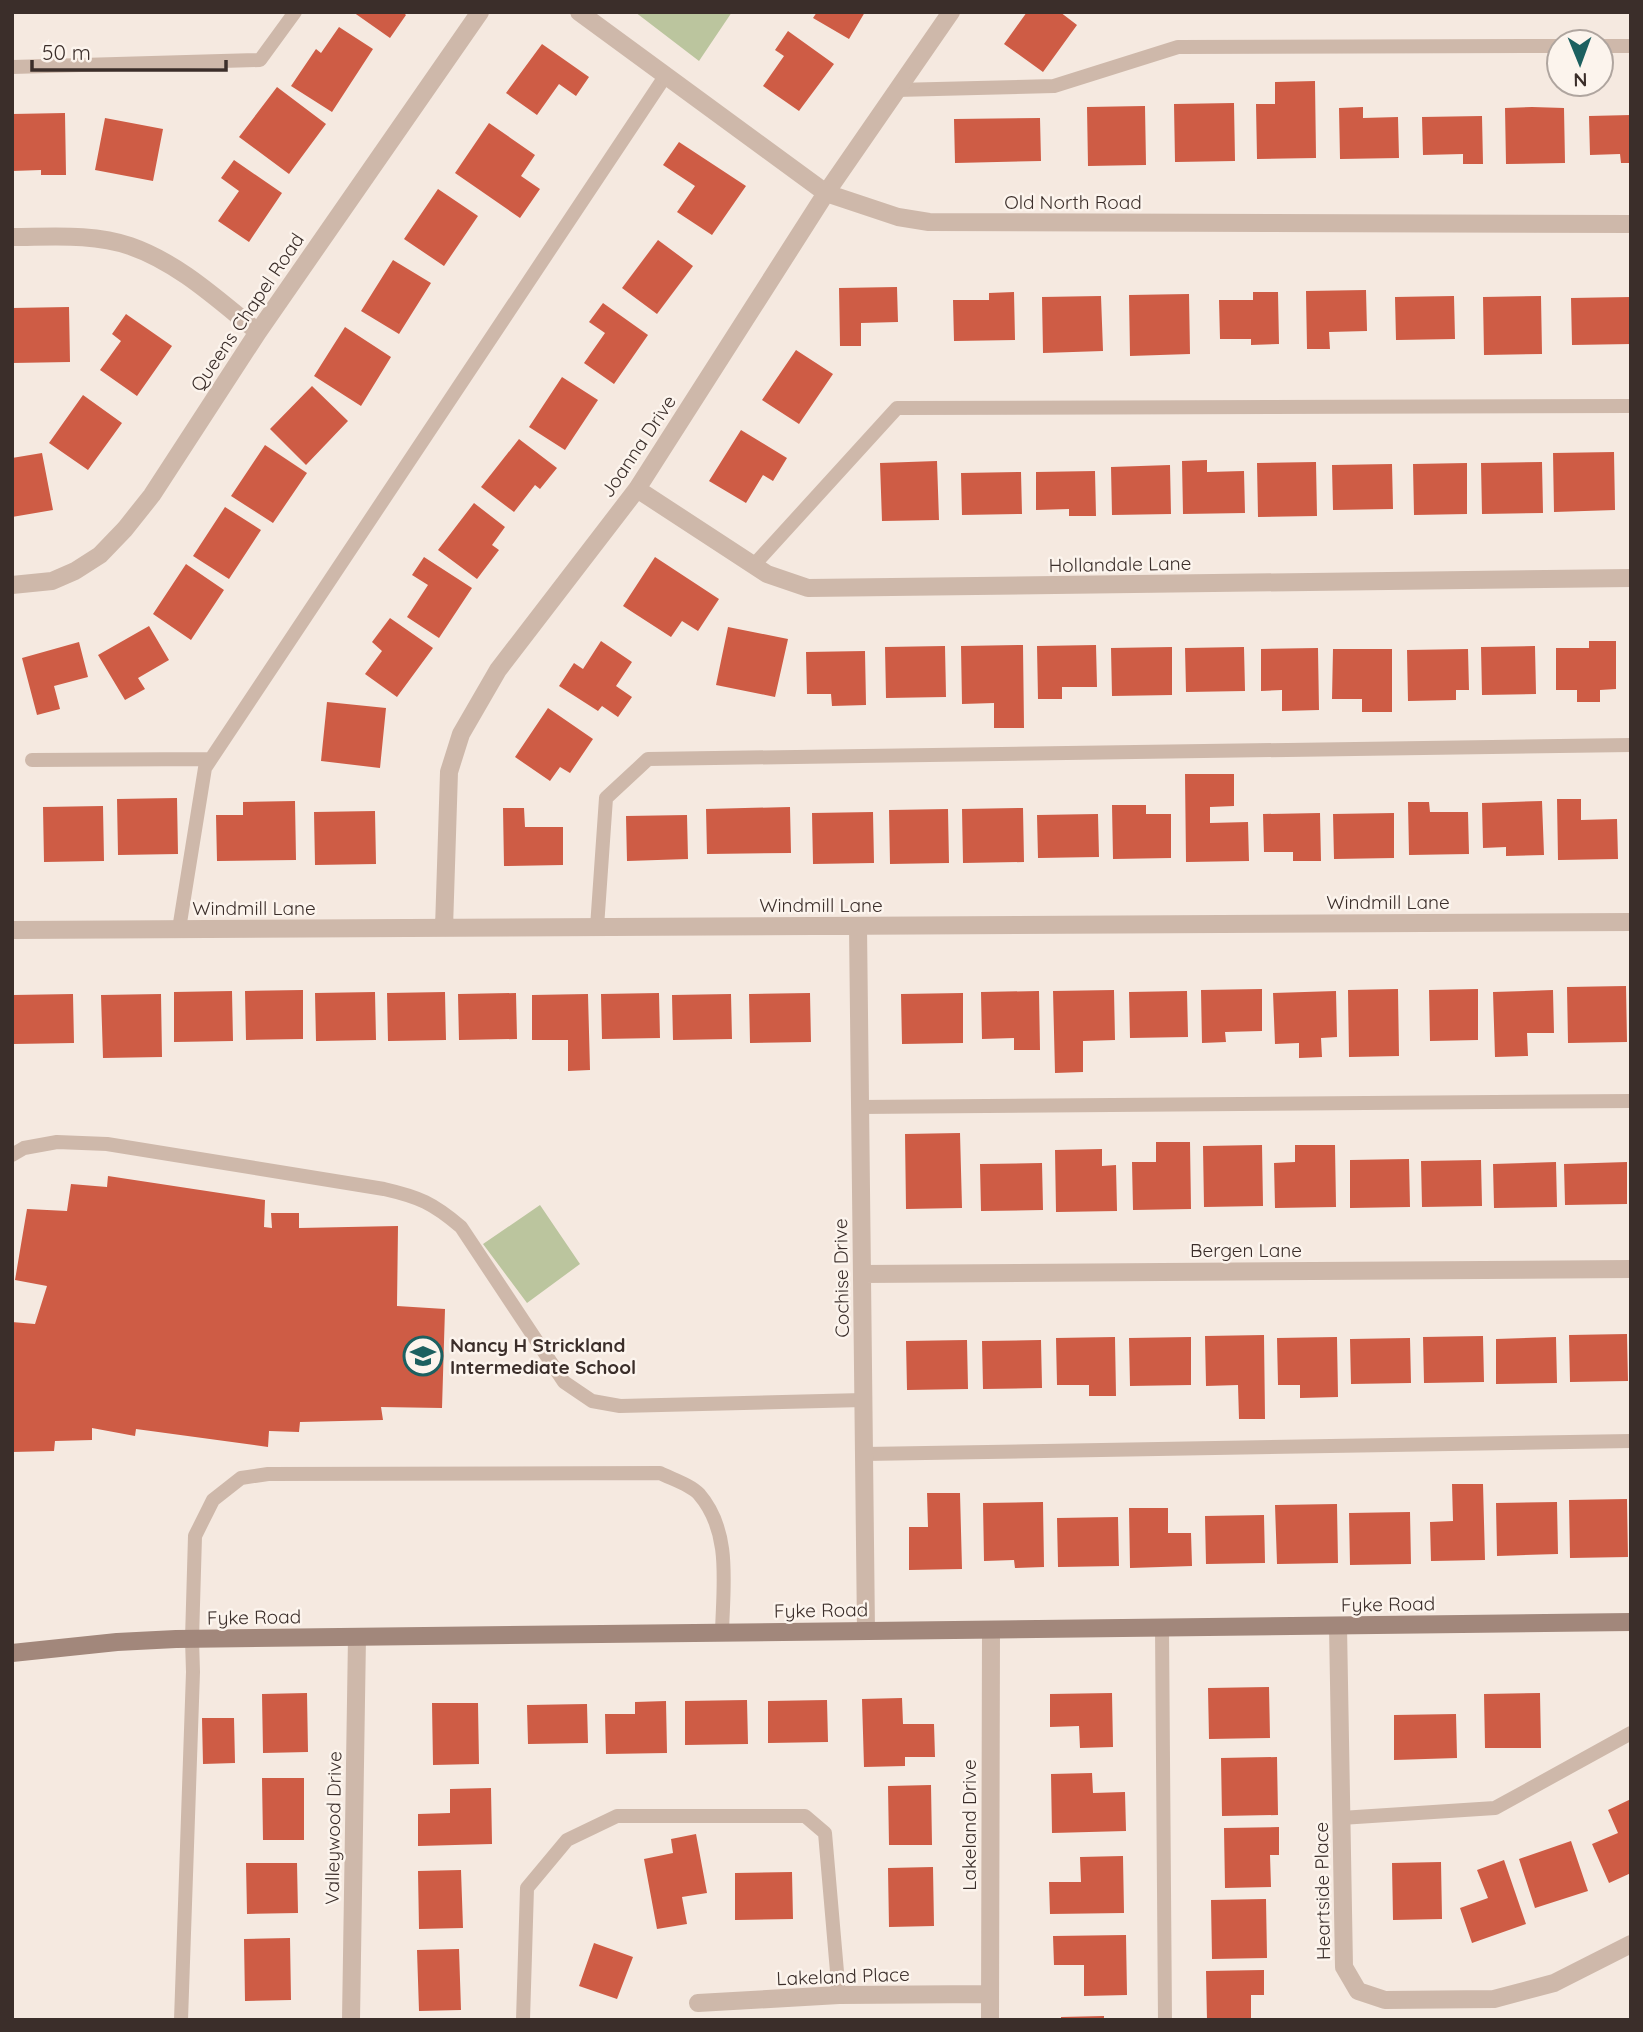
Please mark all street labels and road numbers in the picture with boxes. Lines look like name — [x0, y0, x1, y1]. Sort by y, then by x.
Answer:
street label: Old North Road — [1004, 190, 1142, 214]
street label: Queens Chapel Road — [185, 228, 309, 396]
street label: Joanna Drive — [595, 390, 681, 502]
street label: Hollandale Lane — [1048, 551, 1192, 577]
street label: Windmill Lane — [1326, 890, 1450, 914]
street label: Windmill Lane — [759, 893, 883, 917]
street label: Windmill Lane — [192, 896, 316, 920]
street label: Cochise Drive — [828, 1218, 854, 1338]
street label: Bergen Lane — [1190, 1238, 1302, 1262]
street label: Fyke Road — [1341, 1591, 1435, 1617]
street label: Fyke Road — [774, 1597, 868, 1623]
street label: Fyke Road — [207, 1604, 301, 1630]
street label: Valleywood Drive — [320, 1751, 346, 1905]
street label: Lakeland Drive — [957, 1759, 981, 1891]
street label: Heartside Place — [1309, 1822, 1335, 1960]
street label: Lakeland Place — [776, 1962, 910, 1990]

